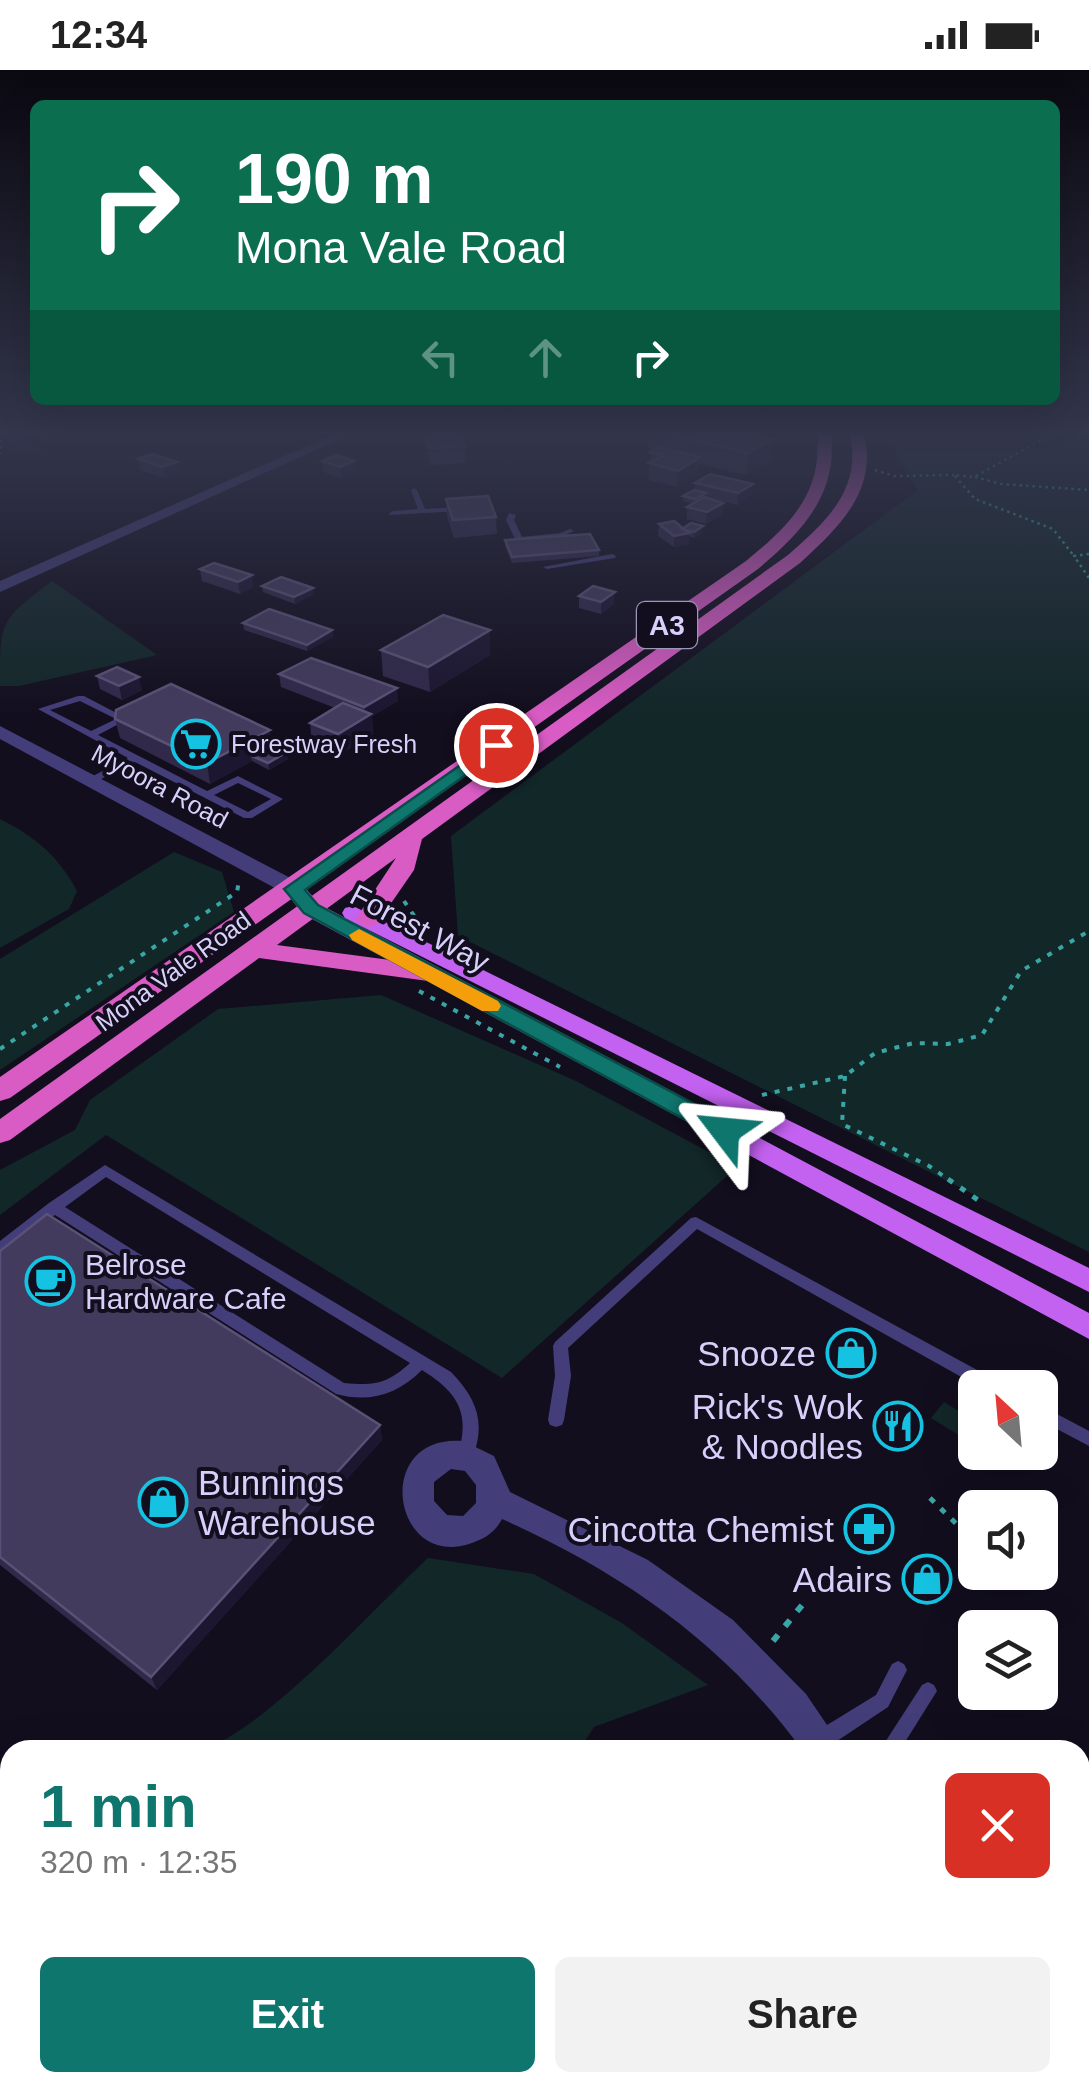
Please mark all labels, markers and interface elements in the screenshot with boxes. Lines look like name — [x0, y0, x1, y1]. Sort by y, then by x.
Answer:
text: 12:34 — [50, 14, 147, 56]
icon: right — [70, 140, 200, 270]
text: 190 m — [235, 140, 433, 218]
text: Mona Vale Road — [235, 222, 567, 273]
icon: left — [413, 330, 468, 385]
icon: ahead — [518, 330, 573, 385]
icon: right — [623, 330, 678, 385]
road number: A3 — [637, 602, 697, 648]
pin — [454, 703, 539, 788]
supermarket icon: Forestway Fresh — [170, 718, 222, 770]
icon: arrive — [469, 718, 524, 773]
place label: Forestway Fresh — [231, 730, 417, 758]
street label: Myoora Road — [87, 738, 233, 834]
street label: Forest Way — [345, 878, 495, 978]
street label: Mona Vale Road — [90, 905, 256, 1037]
position arrow — [673, 1079, 777, 1183]
place label: Belrose Hardware Cafe — [85, 1248, 287, 1315]
cafe icon: Belrose Hardware Cafe — [24, 1255, 76, 1307]
shop icon: Snooze — [825, 1327, 877, 1379]
place label: Snooze — [697, 1334, 816, 1373]
north arrow — [958, 1370, 1058, 1470]
map controls — [958, 1370, 1058, 1710]
place label: Rick's Wok & Noodles — [692, 1387, 863, 1466]
restaurant icon: Rick's Wok & Noodles — [872, 1400, 924, 1452]
place label: Bunnings Warehouse — [198, 1463, 376, 1542]
shop icon: Bunnings Warehouse — [137, 1476, 189, 1528]
button: sound — [958, 1490, 1058, 1590]
pharmacy icon: Cincotta Chemist — [843, 1503, 895, 1555]
place label: Cincotta Chemist — [568, 1510, 834, 1549]
shop icon: Adairs — [901, 1553, 953, 1605]
place label: Adairs — [793, 1560, 892, 1599]
button: layers — [958, 1610, 1058, 1710]
text: 1 min — [40, 1773, 197, 1840]
button: close — [945, 1773, 1050, 1878]
text: 320 m · 12:35 — [40, 1844, 237, 1880]
button: Exit — [40, 1957, 535, 2072]
button: Share — [555, 1957, 1050, 2072]

